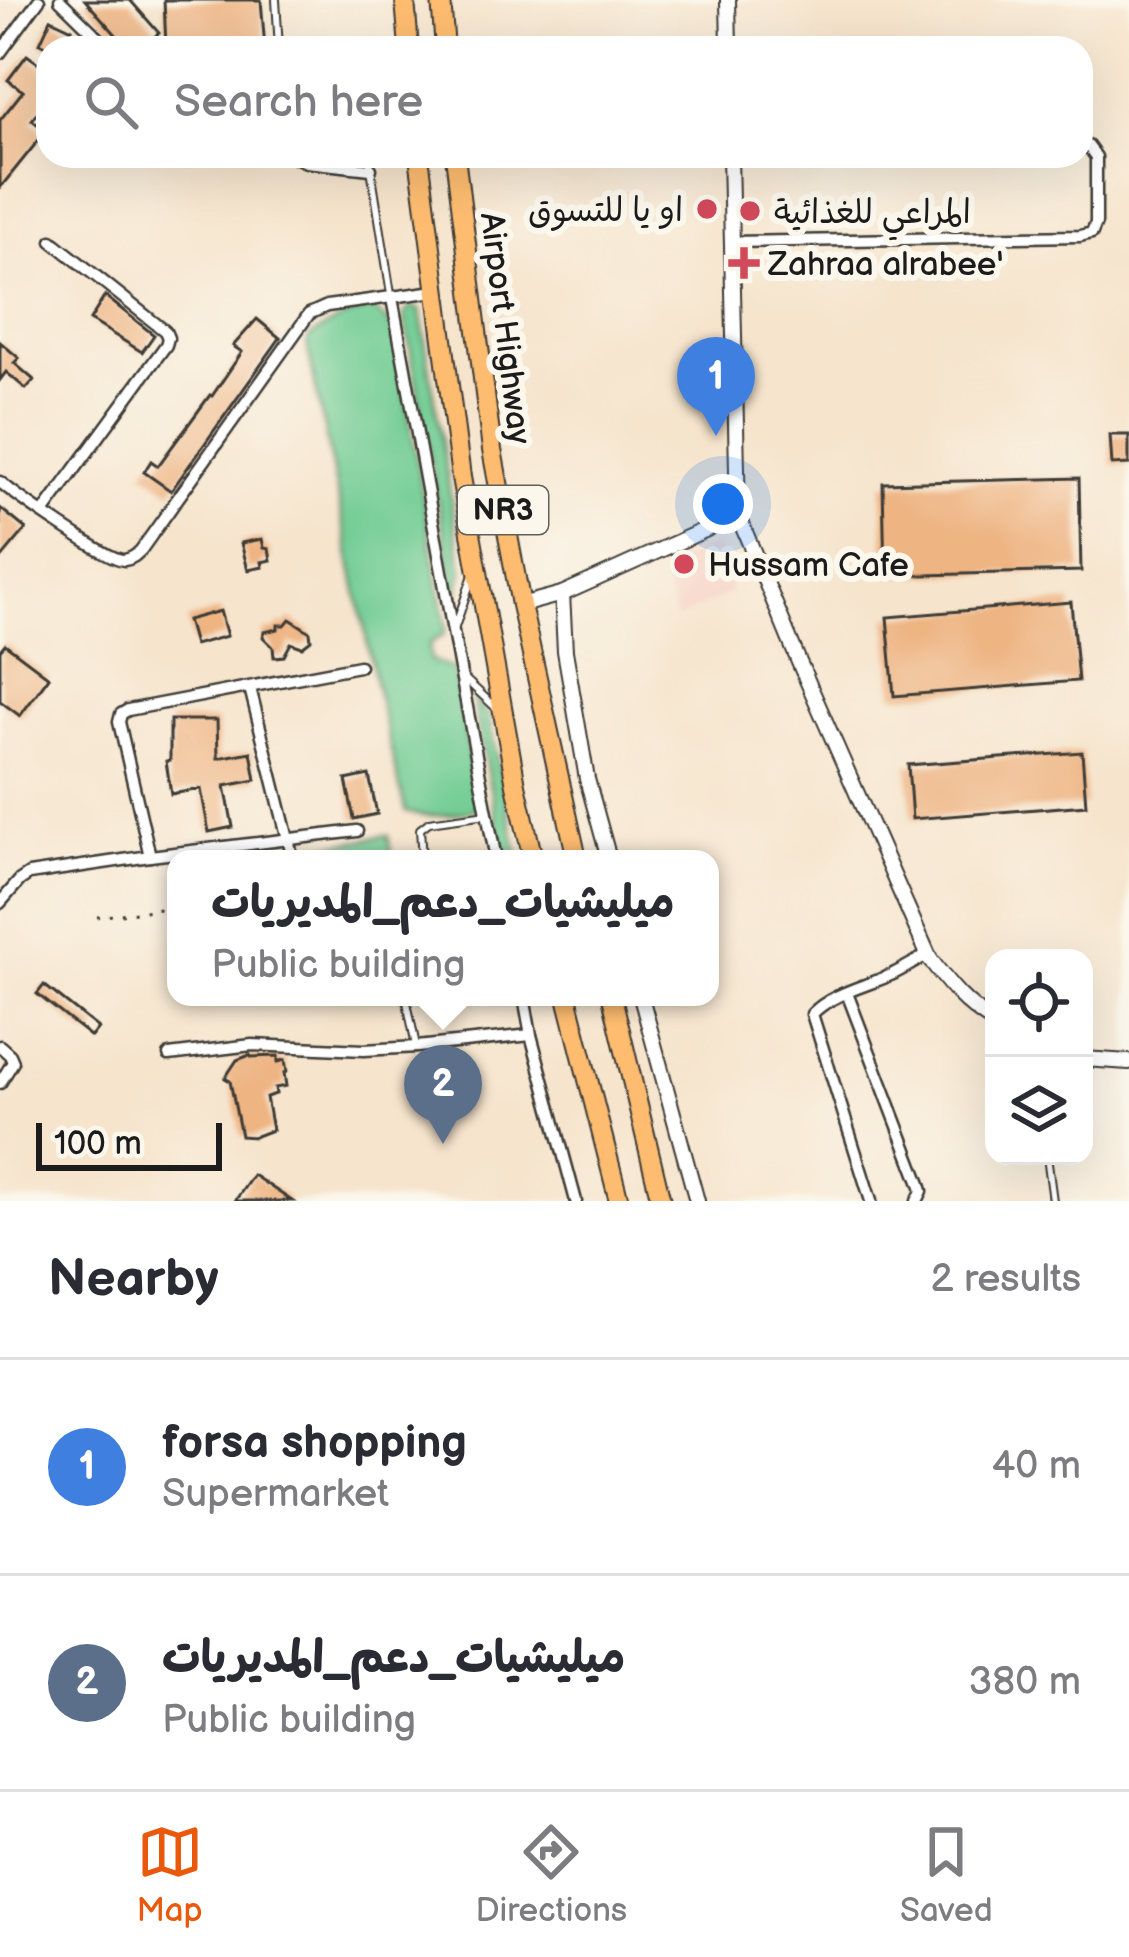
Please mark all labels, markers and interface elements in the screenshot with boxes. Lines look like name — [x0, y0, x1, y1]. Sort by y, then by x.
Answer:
search box — [36, 36, 1093, 168]
icon: search — [78, 69, 144, 135]
text: Search here — [174, 75, 423, 130]
place label: او يا للتسوق — [528, 191, 683, 231]
place label: المراعي للغذائية — [774, 193, 971, 241]
marker: او يا للتسوق — [694, 196, 720, 222]
marker: المراعي للغذائية — [737, 198, 763, 224]
street label: Airport Highway — [471, 210, 539, 447]
place label: Zahraa alrabee' — [767, 245, 1004, 285]
marker: Zahraa alrabee' — [731, 250, 757, 276]
pin: 1 — [677, 337, 755, 436]
your location — [693, 474, 753, 534]
road number: NR3 — [458, 486, 548, 534]
place label: Hussam Cafe — [708, 546, 909, 586]
marker: Hussam Cafe — [671, 551, 697, 577]
popup — [167, 850, 719, 1006]
text: ميليشيات_دعم_المديريات — [211, 876, 675, 931]
text: Public building — [211, 942, 465, 989]
map controls — [985, 949, 1093, 1165]
button: locate — [985, 949, 1093, 1057]
pin: 2 — [404, 1045, 482, 1144]
button: layers — [985, 1057, 1093, 1165]
scale bar — [36, 1117, 222, 1170]
text: 100 m — [54, 1124, 142, 1164]
text: Nearby — [48, 1249, 219, 1310]
text: 2 results — [930, 1256, 1081, 1303]
text: forsa shopping — [162, 1416, 467, 1471]
text: 1 — [79, 1443, 95, 1490]
text: 40 m — [991, 1443, 1081, 1490]
text: Supermarket — [162, 1471, 389, 1518]
text: ميليشيات_دعم_المديريات — [162, 1631, 625, 1686]
text: 2 — [75, 1659, 99, 1706]
text: 380 m — [969, 1659, 1081, 1706]
text: Public building — [162, 1697, 416, 1744]
tab: Map — [136, 1819, 203, 1931]
tab: Directions — [475, 1819, 627, 1931]
tab: Saved — [900, 1819, 993, 1931]

